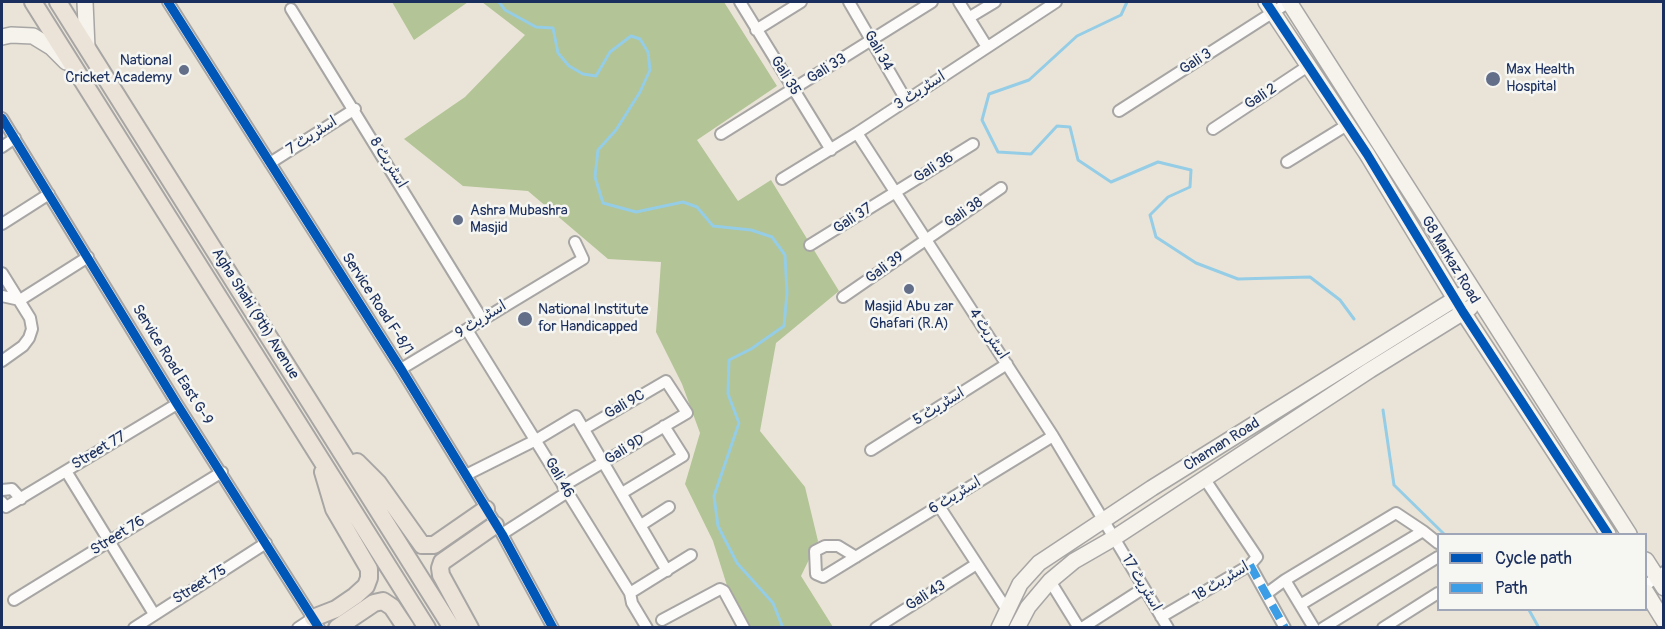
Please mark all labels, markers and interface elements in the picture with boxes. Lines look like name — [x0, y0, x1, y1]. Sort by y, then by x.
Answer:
street label: Gali 34 — [859, 28, 897, 74]
street label: Gali 3 — [1177, 45, 1215, 79]
street label: Gali 33 — [804, 50, 850, 88]
place label: National Cricket Academy — [65, 52, 172, 87]
street label: Gali 35 — [766, 53, 804, 99]
place label: Max Health Hospital — [1506, 61, 1574, 96]
marker: National Cricket Academy — [177, 63, 191, 77]
street label: اسٹریٹ 3 — [891, 68, 949, 114]
marker: Max Health Hospital — [1484, 70, 1502, 88]
street label: Gali 2 — [1242, 80, 1280, 114]
street label: اسٹریٹ 7 — [283, 113, 341, 159]
street label: اسٹریٹ 8 — [365, 134, 411, 192]
street label: Gali 36 — [911, 149, 957, 187]
street label: Gali 38 — [941, 194, 987, 232]
street label: Gali 37 — [830, 200, 876, 238]
place label: Ashra Mubashra Masjid — [470, 202, 568, 237]
marker: Ashra Mubashra Masjid — [451, 213, 465, 227]
street label: G8 Markaz Road — [1417, 213, 1483, 307]
street label: Agha Shahi (9th) Avenue — [207, 245, 303, 383]
street label: Gali 39 — [863, 248, 907, 288]
street label: Service Road F-8/1 — [337, 250, 417, 358]
marker: Masjid Abu zar Ghafari (R.A) — [902, 282, 916, 296]
street label: اسٹریٹ 9 — [452, 297, 510, 343]
place label: Masjid Abu zar Ghafari (R.A) — [864, 298, 954, 333]
place label: National Institute for Handicapped — [538, 301, 648, 336]
street label: Service Road East G-9 — [128, 302, 216, 428]
street label: اسٹریٹ 4 — [964, 305, 1012, 363]
marker: National Institute for Handicapped — [516, 310, 534, 328]
street label: اسٹریٹ 5 — [910, 384, 968, 430]
street label: Gali 9C — [602, 386, 648, 424]
street label: Chaman Road — [1181, 415, 1263, 475]
street label: Street 77 — [69, 428, 129, 474]
street label: Gali 9D — [602, 431, 648, 469]
street label: Gali 46 — [540, 455, 578, 501]
street label: اسٹریٹ 6 — [926, 473, 984, 519]
street label: Street 76 — [88, 512, 148, 560]
legend — [1437, 533, 1647, 611]
text: Cycle path — [1495, 547, 1572, 570]
street label: اسٹریٹ 17 — [1117, 551, 1165, 615]
street label: اسٹریٹ 18 — [1190, 558, 1252, 606]
street label: Street 75 — [170, 561, 230, 609]
street label: Gali 43 — [903, 577, 949, 615]
text: Path — [1495, 577, 1528, 600]

